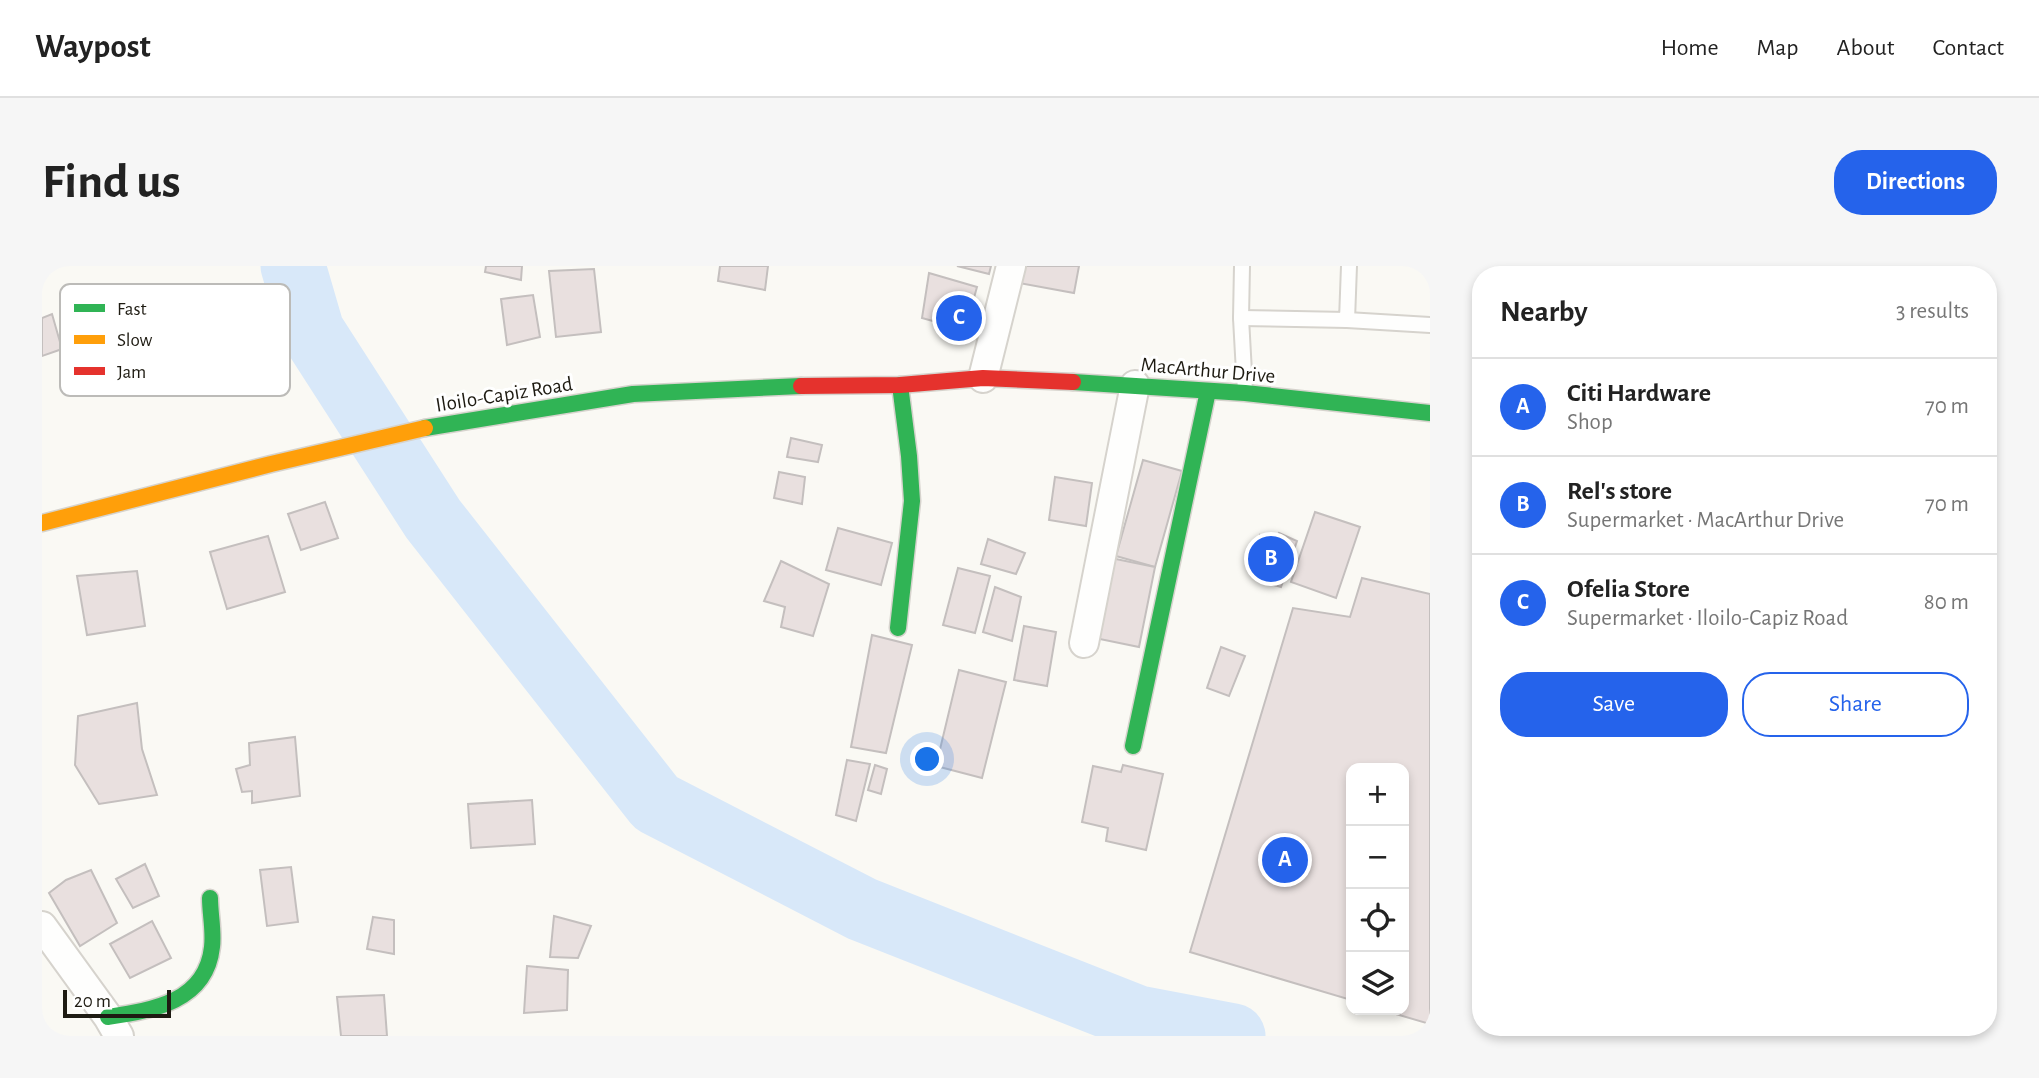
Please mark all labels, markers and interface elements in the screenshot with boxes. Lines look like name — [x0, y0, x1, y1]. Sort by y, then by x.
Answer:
text: Waypost — [35, 31, 151, 64]
text: Home — [1661, 36, 1719, 60]
text: Map — [1757, 36, 1799, 60]
text: About — [1837, 36, 1894, 60]
text: Contact — [1932, 36, 2004, 60]
button: Directions — [1834, 150, 1997, 215]
text: Find us — [42, 158, 181, 207]
legend — [60, 284, 290, 396]
pin: C — [936, 292, 982, 344]
text: Nearby — [1500, 297, 1588, 327]
text: Fast — [117, 300, 147, 319]
text: 3 results — [1896, 300, 1969, 323]
text: Slow — [117, 331, 153, 350]
street label: MacArthur Drive — [1140, 354, 1276, 387]
text: Jam — [117, 363, 146, 382]
street label: Iloilo-Capiz Road — [434, 373, 574, 416]
text: Citi Hardware — [1567, 380, 1711, 406]
text: A — [1516, 395, 1530, 418]
text: 70 m — [1925, 395, 1969, 418]
text: Shop — [1567, 411, 1613, 434]
text: Rel's store — [1567, 478, 1672, 504]
text: B — [1516, 493, 1530, 516]
text: 70 m — [1925, 493, 1969, 516]
text: Supermarket · MacArthur Drive — [1567, 509, 1844, 532]
pin: B — [1248, 533, 1294, 585]
text: Ofelia Store — [1567, 576, 1690, 602]
text: C — [1517, 591, 1529, 614]
text: 80 m — [1924, 591, 1969, 614]
text: Supermarket · Iloilo-Capiz Road — [1567, 607, 1848, 630]
button: Save — [1500, 672, 1728, 737]
button: Share — [1742, 672, 1969, 737]
your location — [910, 742, 944, 776]
map controls — [1346, 763, 1409, 1015]
button: + — [1346, 763, 1409, 826]
button: − — [1346, 826, 1409, 889]
pin: A — [1262, 834, 1308, 886]
button: locate — [1346, 889, 1409, 952]
button: layers — [1346, 952, 1409, 1015]
scale bar — [63, 987, 172, 1019]
text: 20 m — [74, 992, 111, 1011]

